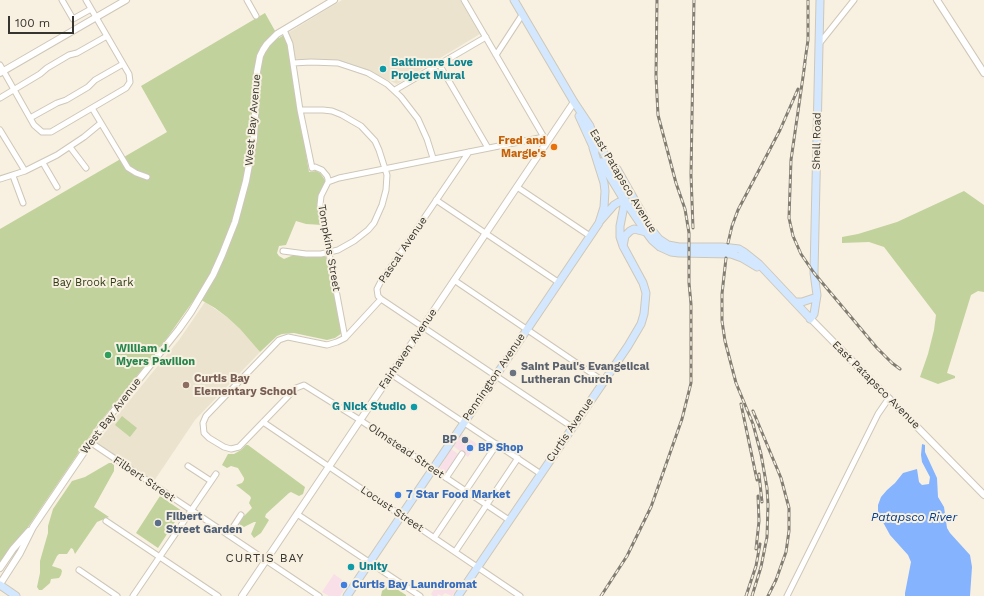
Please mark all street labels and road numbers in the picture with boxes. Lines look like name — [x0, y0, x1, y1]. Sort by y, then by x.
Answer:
street label: West Bay Avenue — [242, 74, 264, 166]
street label: Shell Road — [810, 112, 824, 170]
street label: East Patapsco Avenue — [587, 127, 659, 235]
street label: Tompkins Street — [315, 204, 343, 292]
street label: Pascal Avenue — [376, 214, 430, 286]
street label: Fairhaven Avenue — [376, 306, 440, 392]
street label: Pennington Avenue — [460, 331, 528, 423]
street label: East Patapsco Avenue — [829, 338, 923, 432]
street label: West Bay Avenue — [78, 375, 144, 457]
street label: Curtis Avenue — [544, 395, 596, 465]
street label: Olmstead Street — [365, 421, 447, 481]
street label: Filbert Street — [111, 453, 177, 505]
street label: Locust Street — [358, 483, 426, 535]

